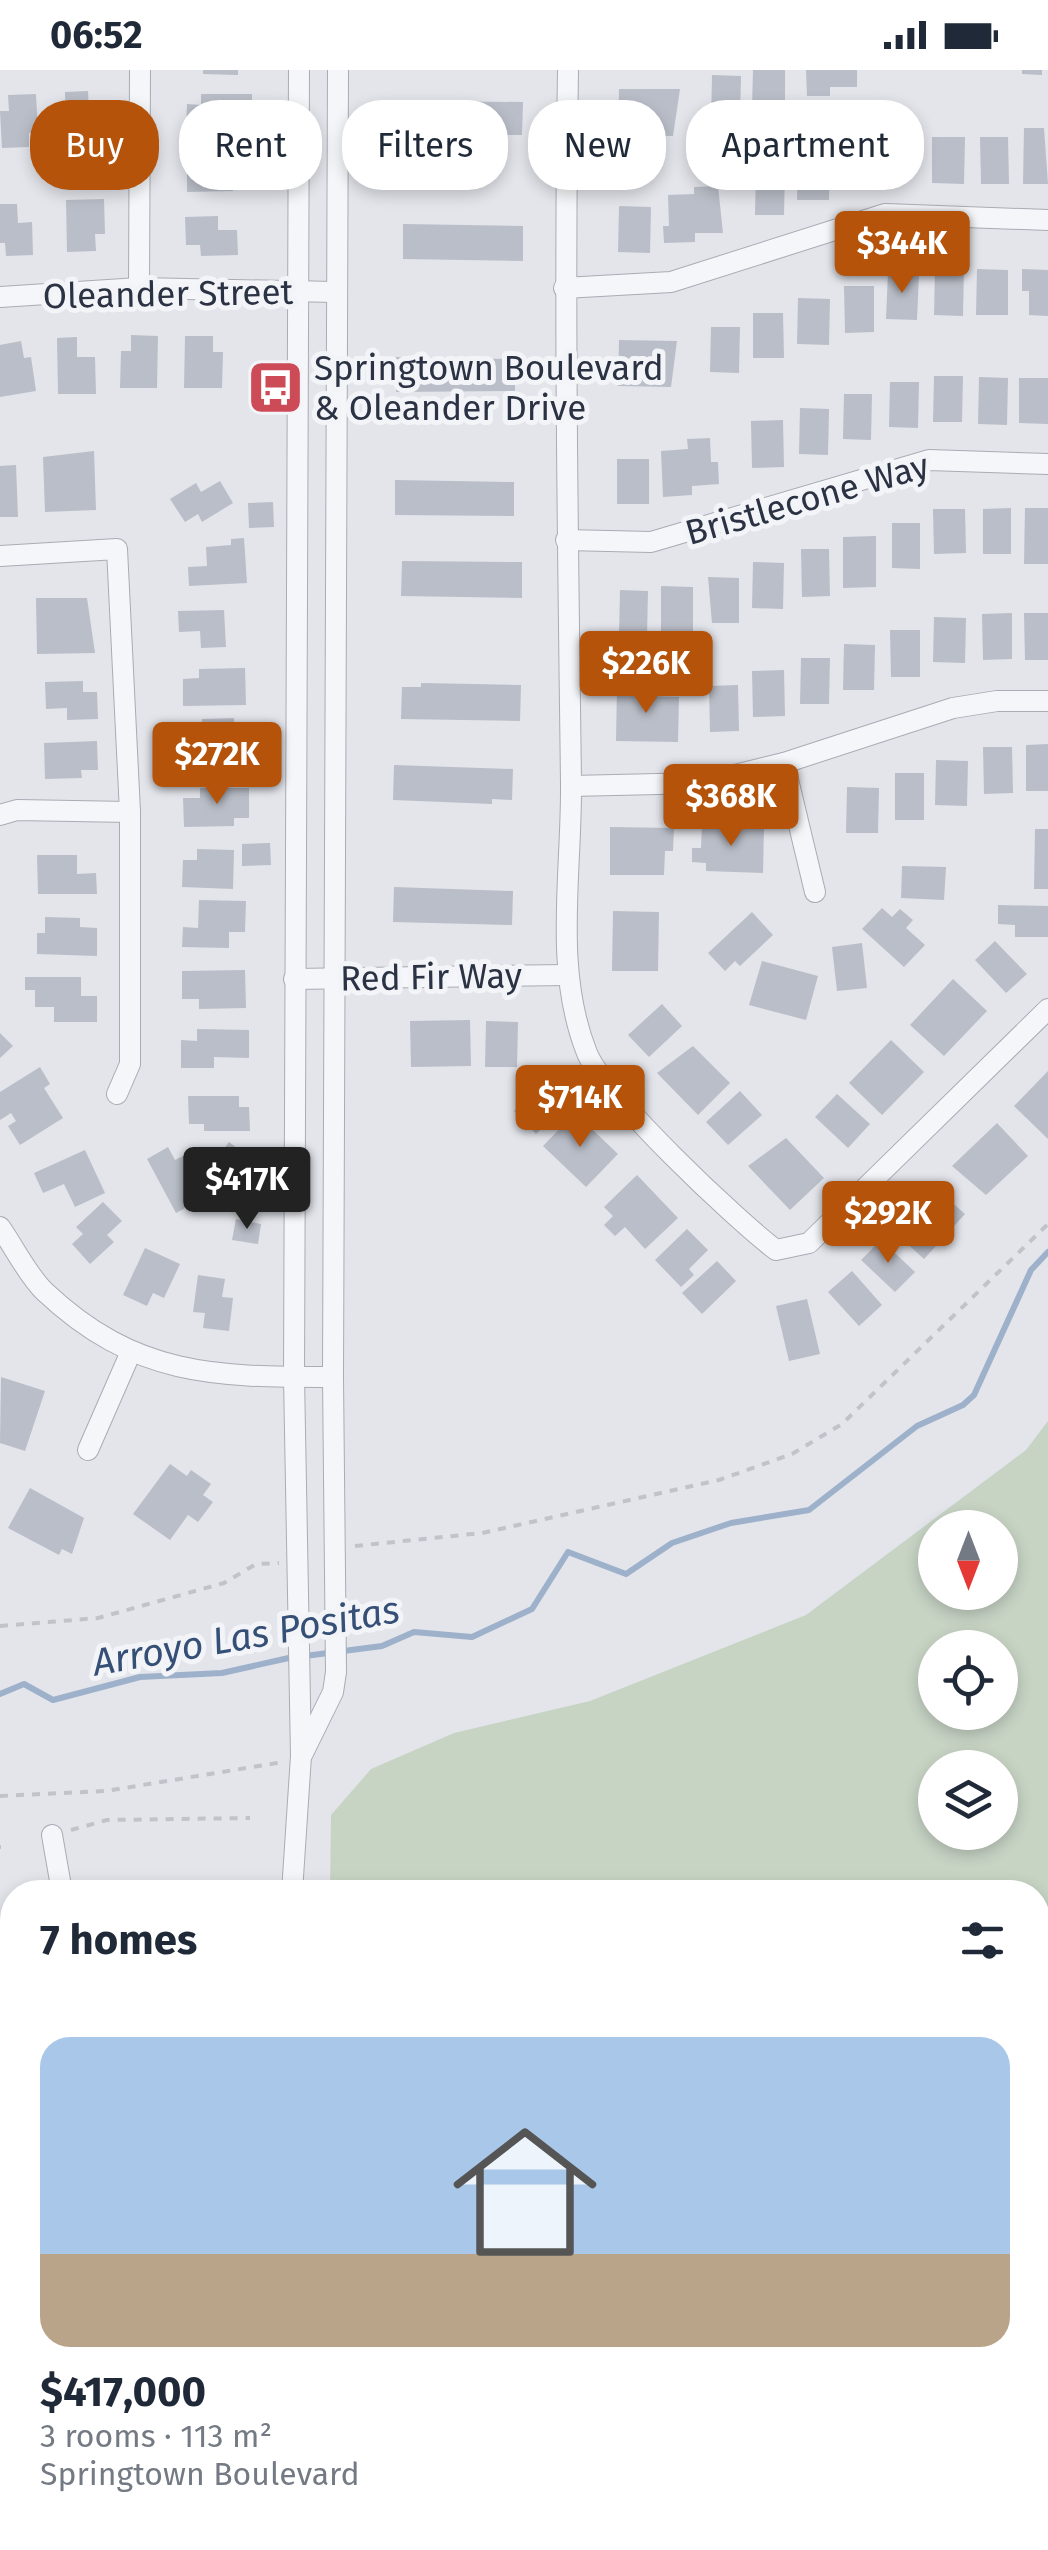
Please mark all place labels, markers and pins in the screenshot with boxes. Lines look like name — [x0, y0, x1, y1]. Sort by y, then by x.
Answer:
pin: $344K — [832, 211, 972, 296]
place label: Springtown Boulevard & Oleander Drive — [314, 347, 664, 429]
bus stop icon: Springtown Boulevard & Oleander Drive — [245, 358, 305, 418]
pin: $226K — [576, 631, 716, 716]
pin: $272K — [147, 722, 287, 807]
pin: $368K — [661, 764, 801, 849]
pin: $714K — [510, 1065, 650, 1150]
pin: $417K — [177, 1147, 317, 1232]
pin: $292K — [818, 1181, 958, 1266]

